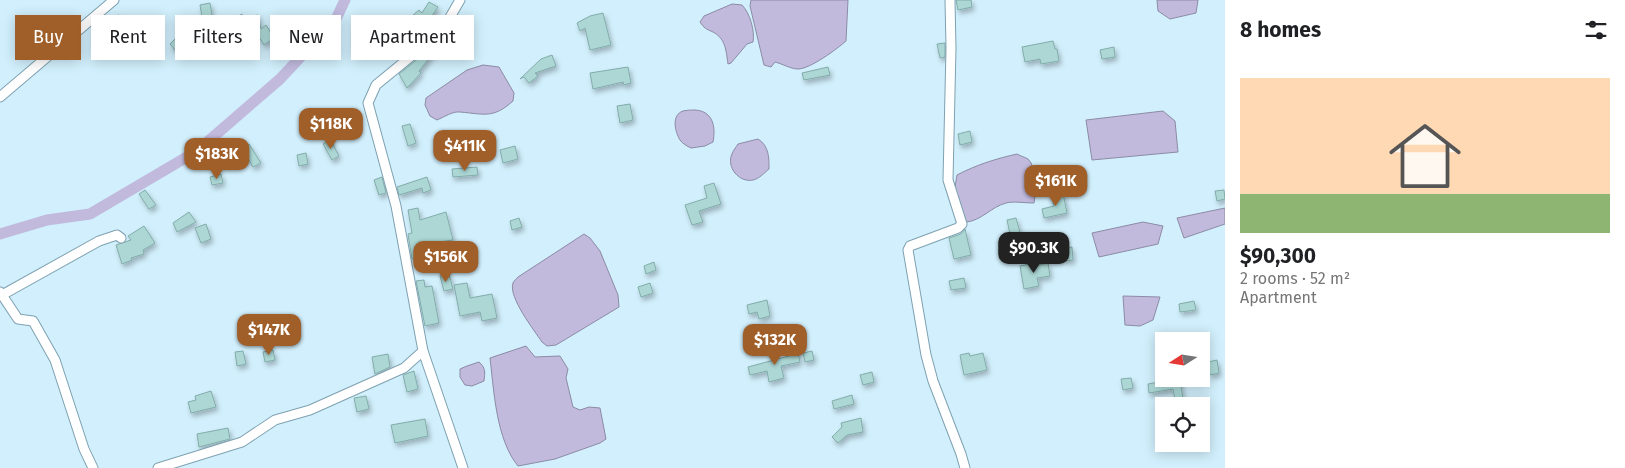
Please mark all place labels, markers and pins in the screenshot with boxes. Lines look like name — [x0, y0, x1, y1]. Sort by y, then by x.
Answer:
pin: $118K — [296, 108, 366, 150]
pin: $411K — [430, 130, 500, 172]
pin: $183K — [182, 138, 252, 180]
pin: $161K — [1021, 164, 1091, 207]
pin: $90.3K — [993, 232, 1075, 274]
pin: $156K — [411, 240, 481, 283]
pin: $147K — [234, 314, 304, 356]
pin: $132K — [740, 324, 810, 366]

